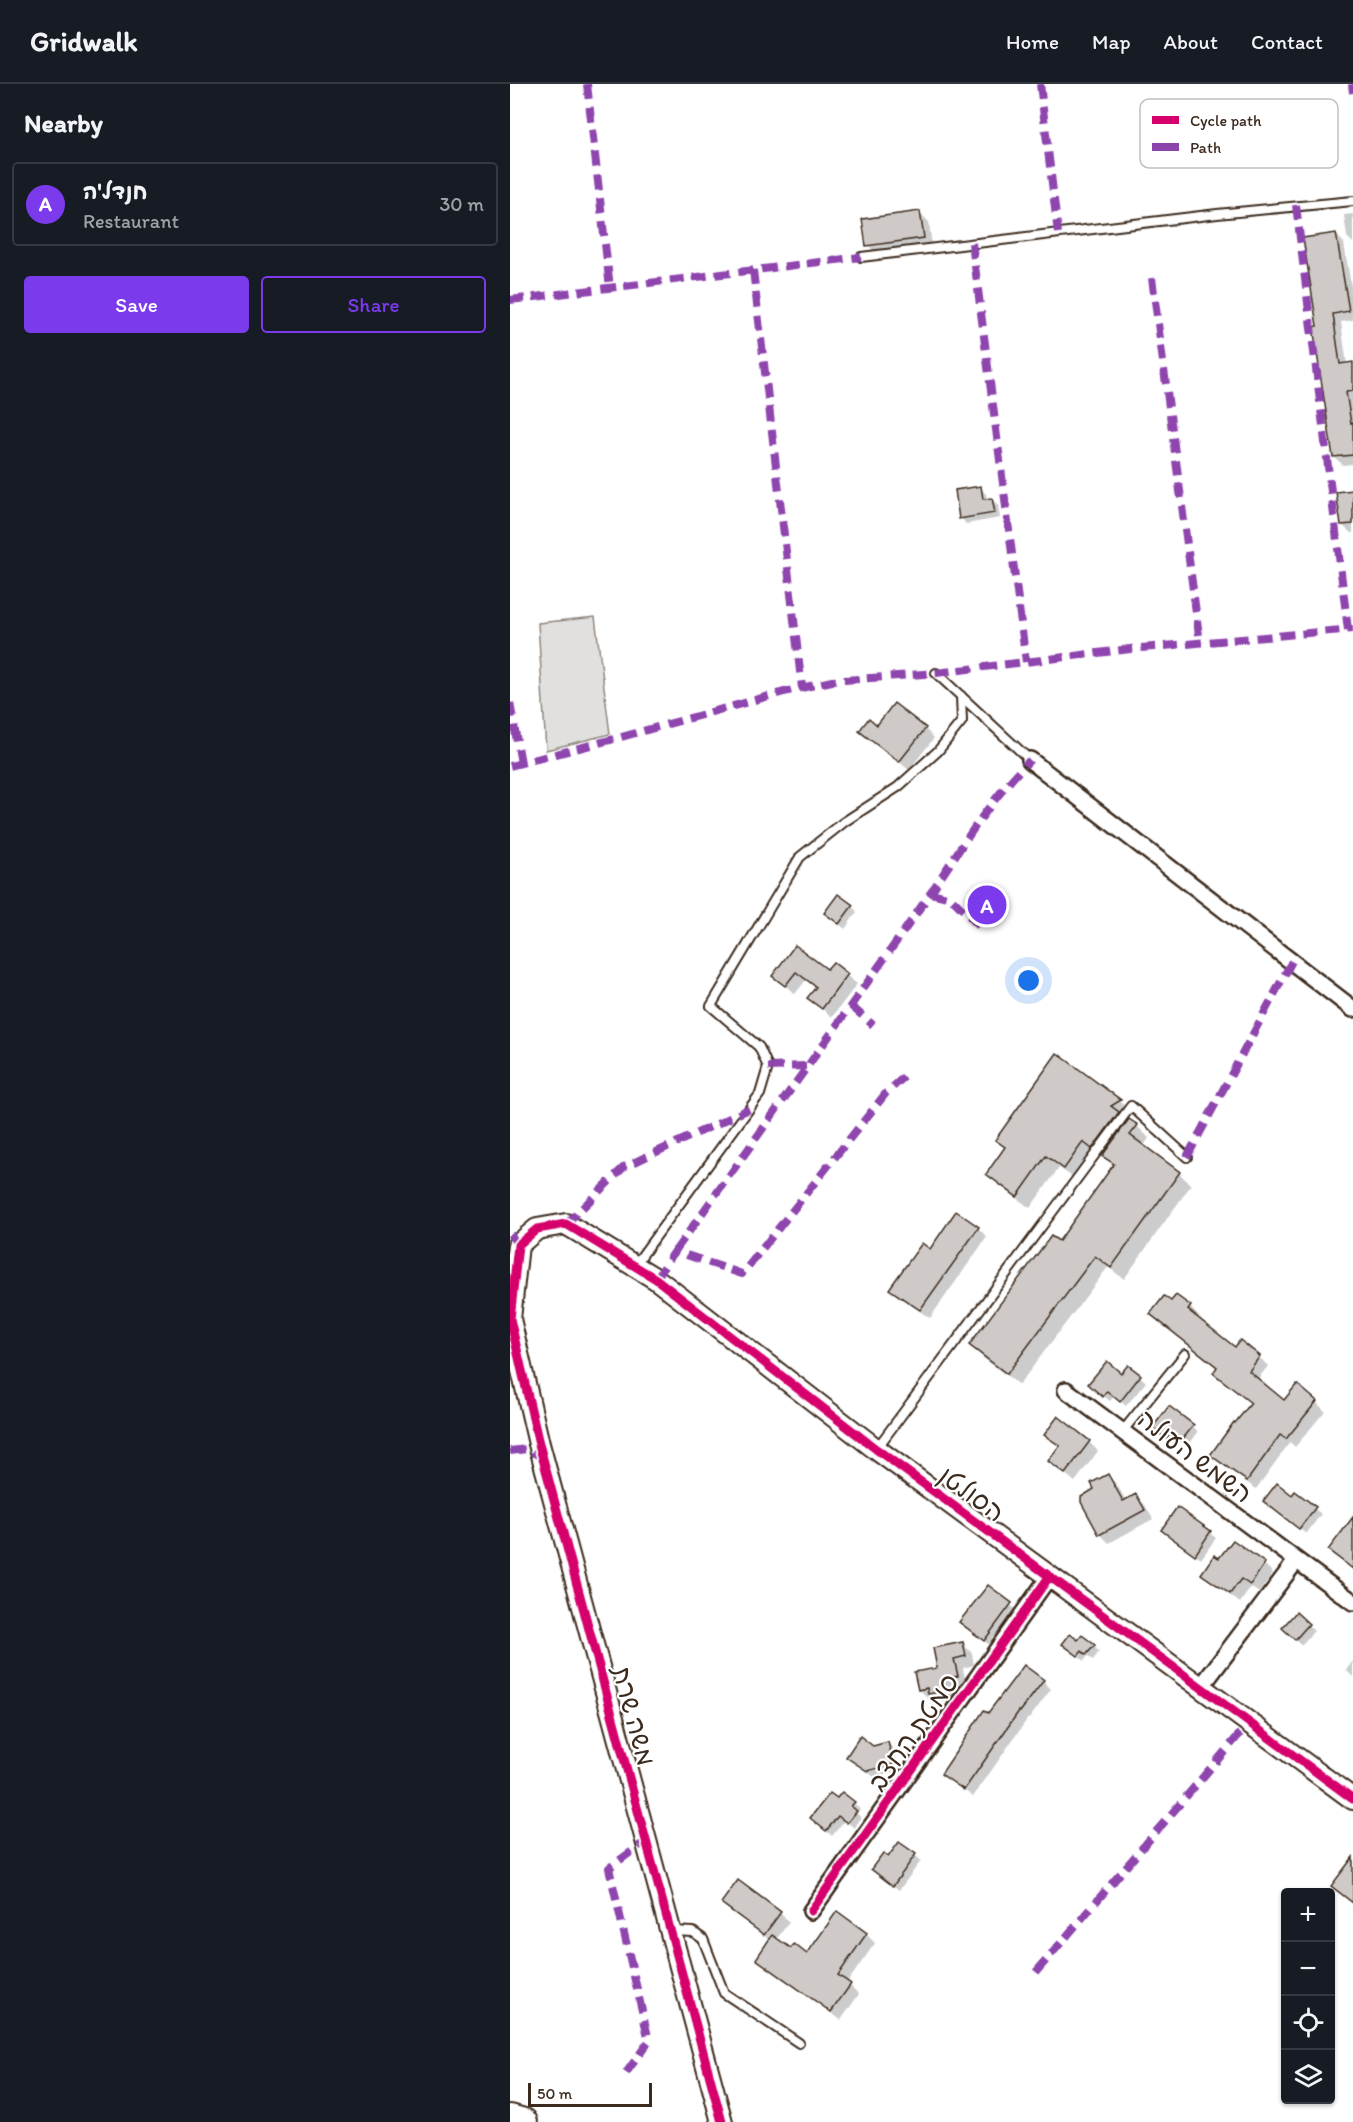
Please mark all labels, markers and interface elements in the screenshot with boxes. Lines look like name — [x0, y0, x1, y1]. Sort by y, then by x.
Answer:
text: Gridwalk — [30, 24, 138, 58]
text: Home — [1006, 29, 1059, 54]
text: Map — [1092, 29, 1131, 54]
text: About — [1164, 29, 1218, 54]
text: Contact — [1251, 29, 1323, 54]
legend — [1140, 99, 1338, 168]
text: Nearby — [24, 107, 103, 139]
text: Cycle path — [1190, 111, 1262, 130]
text: Path — [1190, 138, 1221, 157]
text: חנדל'ה — [83, 178, 148, 205]
text: A — [39, 192, 52, 216]
text: 30 m — [439, 192, 484, 216]
text: Restaurant — [83, 209, 179, 233]
button: Save — [24, 276, 249, 333]
button: Share — [261, 276, 486, 333]
pin: A — [968, 882, 1006, 928]
your location — [1014, 966, 1043, 995]
street label: השמש העולה — [1131, 1402, 1259, 1510]
street label: הסולטן — [933, 1459, 1011, 1529]
street label: משה שרת — [605, 1661, 663, 1769]
street label: סמטת החצב — [861, 1667, 965, 1797]
map controls — [1281, 1888, 1335, 2104]
button: + — [1281, 1888, 1335, 1942]
button: − — [1281, 1942, 1335, 1996]
button: locate — [1281, 1996, 1335, 2050]
button: layers — [1281, 2050, 1335, 2104]
scale bar — [528, 2080, 652, 2108]
text: 50 m — [537, 2084, 572, 2103]

